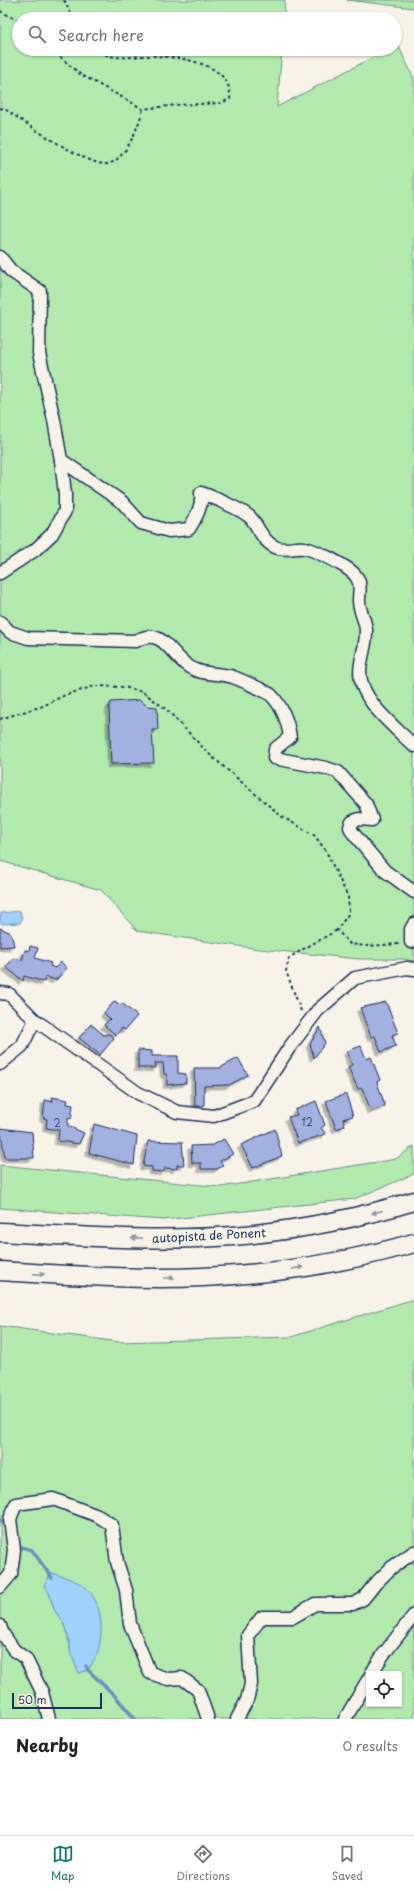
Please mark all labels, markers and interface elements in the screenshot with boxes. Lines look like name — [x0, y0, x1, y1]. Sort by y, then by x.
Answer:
search box — [12, 12, 402, 56]
icon: search — [26, 23, 48, 45]
text: Search here — [58, 23, 144, 46]
house number: 12 — [301, 1114, 313, 1129]
house number: 2 — [53, 1115, 61, 1130]
one-way arrow — [370, 1209, 382, 1215]
street label: autopista de Ponent — [152, 1223, 266, 1247]
one-way arrow — [130, 1235, 143, 1241]
one-way arrow — [292, 1265, 304, 1271]
one-way arrow — [33, 1270, 45, 1277]
one-way arrow — [163, 1275, 176, 1281]
map controls — [366, 1671, 402, 1707]
button: locate — [366, 1671, 402, 1707]
scale bar — [12, 1691, 102, 1710]
text: 50 m — [18, 1691, 47, 1708]
text: Nearby — [16, 1732, 78, 1758]
text: 0 results — [343, 1736, 398, 1755]
tab: Map — [51, 1843, 74, 1884]
tab: Directions — [176, 1843, 230, 1884]
tab: Saved — [332, 1843, 363, 1884]

